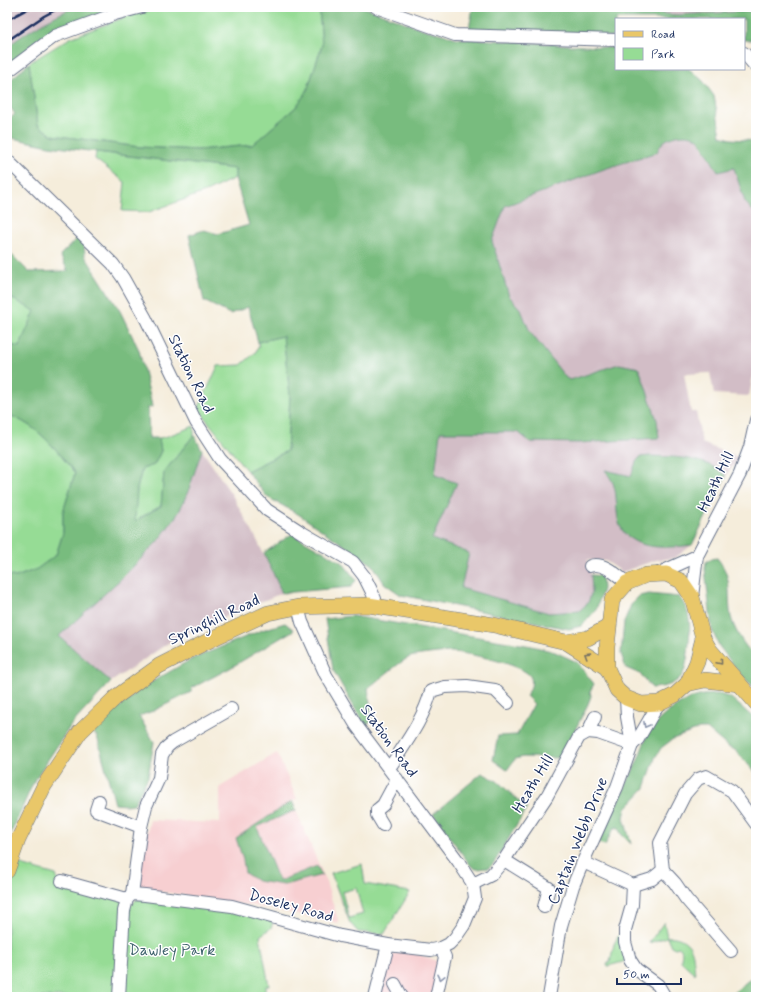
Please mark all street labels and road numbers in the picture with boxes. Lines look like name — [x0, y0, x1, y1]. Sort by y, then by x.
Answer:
street label: Station Road — [163, 331, 219, 417]
street label: Heath Hill — [693, 448, 739, 516]
street label: Springhill Road — [165, 590, 264, 651]
street label: Station Road — [355, 700, 423, 782]
street label: Heath Hill — [507, 751, 559, 817]
street label: Captain Webb Drive — [543, 774, 613, 908]
street label: Doseley Road — [246, 885, 336, 927]

